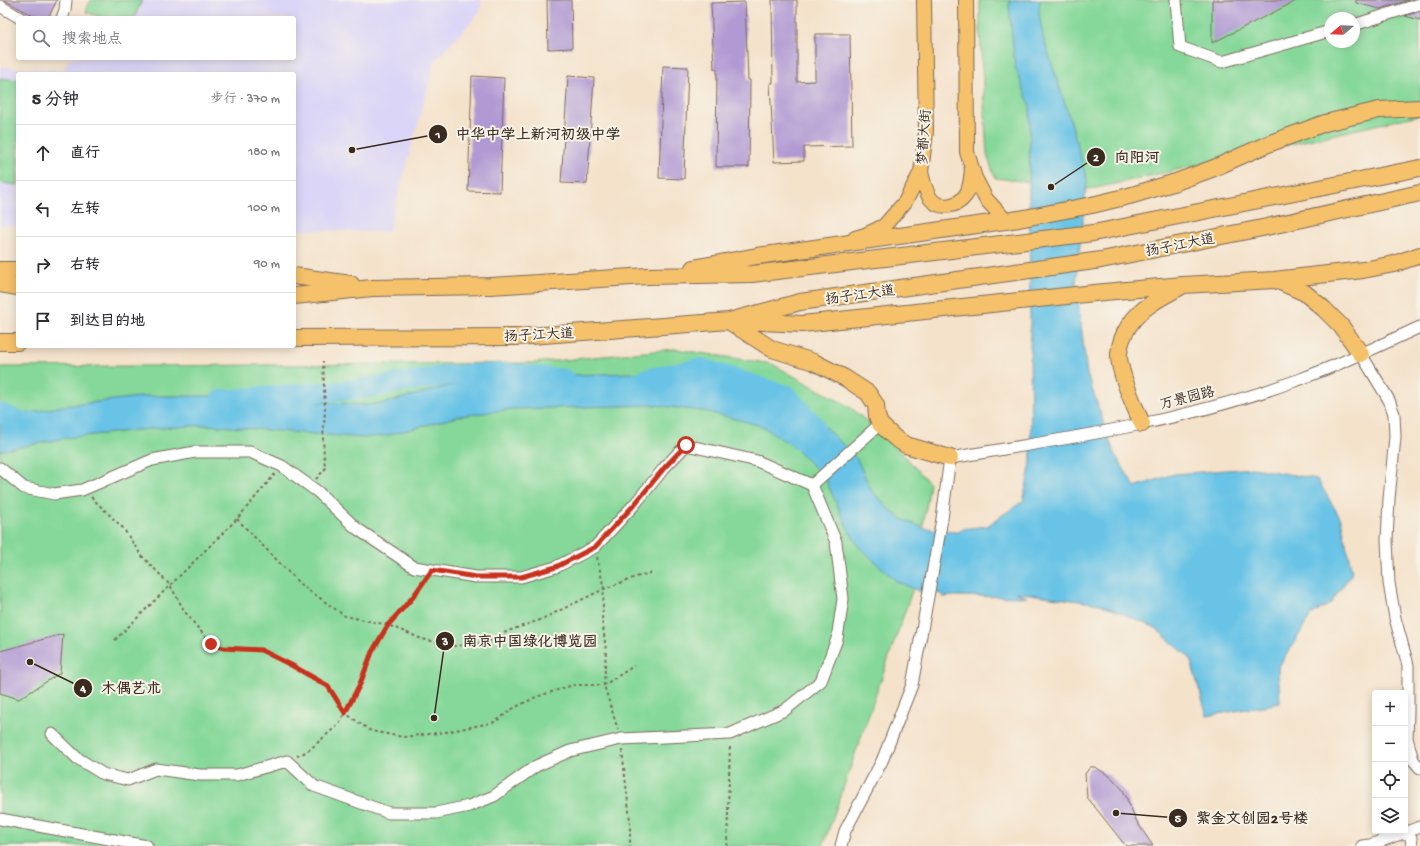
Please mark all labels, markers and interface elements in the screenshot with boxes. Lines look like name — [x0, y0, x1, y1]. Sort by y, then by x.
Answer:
north arrow — [1324, 12, 1360, 48]
search box — [16, 16, 296, 60]
icon: search — [30, 27, 52, 49]
text: 搜索地点 — [62, 31, 122, 49]
text: 5 分钟 — [32, 91, 79, 111]
text: 步行 · 370 m — [211, 92, 280, 107]
street label: 梦都大街 — [914, 109, 936, 166]
callout: 中华中学上新河初级中学 — [428, 120, 629, 147]
text: 中华中学上新河初级中学 — [455, 127, 621, 145]
text: 1 — [435, 129, 441, 143]
icon: ahead — [32, 142, 54, 164]
callout: 向阳河 — [1086, 144, 1167, 171]
text: 直行 — [70, 145, 100, 163]
text: 180 m — [248, 145, 280, 160]
text: 向阳河 — [1114, 150, 1160, 168]
text: 2 — [1093, 152, 1099, 166]
icon: left — [32, 198, 54, 220]
text: 左转 — [70, 201, 100, 219]
text: 100 m — [248, 201, 280, 216]
street label: 扬子江大道 — [1144, 231, 1216, 261]
icon: right — [32, 254, 54, 276]
text: 右转 — [70, 257, 100, 275]
text: 90 m — [254, 257, 280, 272]
street label: 扬子江大道 — [825, 283, 896, 310]
icon: arrive — [32, 310, 54, 332]
text: 到达目的地 — [70, 313, 145, 331]
street label: 扬子江大道 — [504, 326, 575, 347]
street label: 万景园路 — [1158, 383, 1217, 414]
route start — [677, 436, 695, 454]
callout: 南京中国绿化博览园 — [435, 627, 606, 654]
text: 南京中国绿化博览园 — [462, 633, 598, 652]
route end — [202, 635, 220, 653]
text: 3 — [441, 636, 448, 650]
callout: 木偶艺术 — [73, 675, 169, 702]
text: 木偶艺术 — [101, 681, 161, 699]
text: 4 — [79, 683, 86, 697]
map controls — [1372, 690, 1408, 834]
button: + — [1372, 690, 1408, 726]
button: − — [1372, 726, 1408, 762]
button: locate — [1372, 762, 1408, 798]
button: layers — [1372, 798, 1408, 834]
callout: 紫金文创园2号楼 — [1168, 804, 1316, 831]
text: 紫金文创园2号楼 — [1196, 810, 1308, 829]
text: 5 — [1175, 813, 1182, 827]

